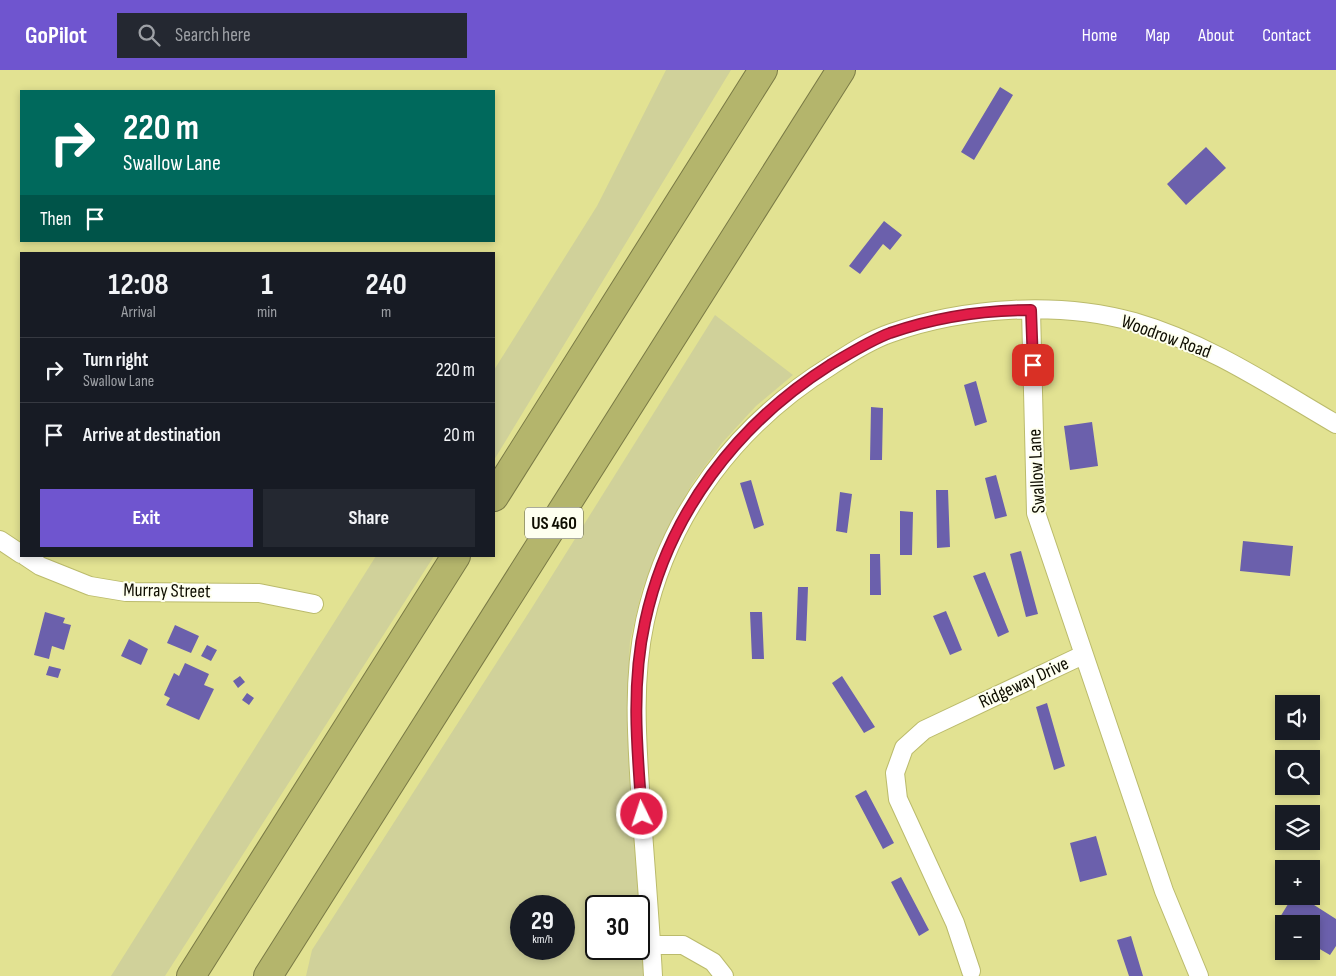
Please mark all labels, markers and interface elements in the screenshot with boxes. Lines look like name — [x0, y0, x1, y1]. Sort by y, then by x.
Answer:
search box — [117, 13, 467, 58]
text: GoPilot — [25, 21, 87, 50]
icon: search — [135, 21, 163, 49]
text: Search here — [175, 24, 251, 47]
text: Home — [1082, 25, 1117, 46]
text: Map — [1145, 25, 1170, 46]
text: About — [1198, 25, 1234, 46]
text: Contact — [1262, 25, 1311, 46]
text: 220 m — [123, 107, 199, 150]
icon: right — [40, 110, 105, 175]
text: Swallow Lane — [123, 150, 221, 177]
icon: arrive — [81, 205, 109, 233]
text: Then — [40, 208, 71, 231]
text: 12:08 — [108, 267, 169, 303]
text: 1 — [261, 267, 273, 303]
text: 240 — [365, 267, 407, 303]
text: Arrival — [121, 303, 156, 322]
text: min — [257, 303, 277, 322]
text: m — [381, 303, 391, 322]
street label: Woodrow Road — [1118, 310, 1214, 364]
pin — [1012, 344, 1054, 386]
text: Turn right — [83, 349, 148, 372]
icon: arrive — [1019, 351, 1047, 379]
icon: right — [40, 356, 68, 384]
text: 220 m — [436, 359, 475, 382]
text: Swallow Lane — [83, 372, 154, 391]
icon: arrive — [40, 421, 68, 449]
text: Arrive at destination — [83, 424, 221, 447]
text: 20 m — [443, 424, 475, 447]
street label: Swallow Lane — [1023, 428, 1051, 514]
button: Exit — [40, 489, 253, 547]
button: Share — [263, 489, 475, 547]
road number: US 460 — [525, 508, 583, 538]
street label: Murray Street — [123, 579, 211, 603]
street label: Ridgeway Drive — [975, 652, 1073, 714]
map controls — [1275, 695, 1320, 960]
button: sound — [1275, 695, 1320, 740]
button: search — [1275, 750, 1320, 795]
position arrow — [615, 787, 667, 839]
button: layers — [1275, 805, 1320, 850]
button: + — [1275, 860, 1320, 905]
speed limit sign: 30 — [585, 895, 650, 960]
text: 29 — [531, 906, 554, 937]
button: − — [1275, 915, 1320, 960]
text: km/h — [532, 932, 553, 947]

